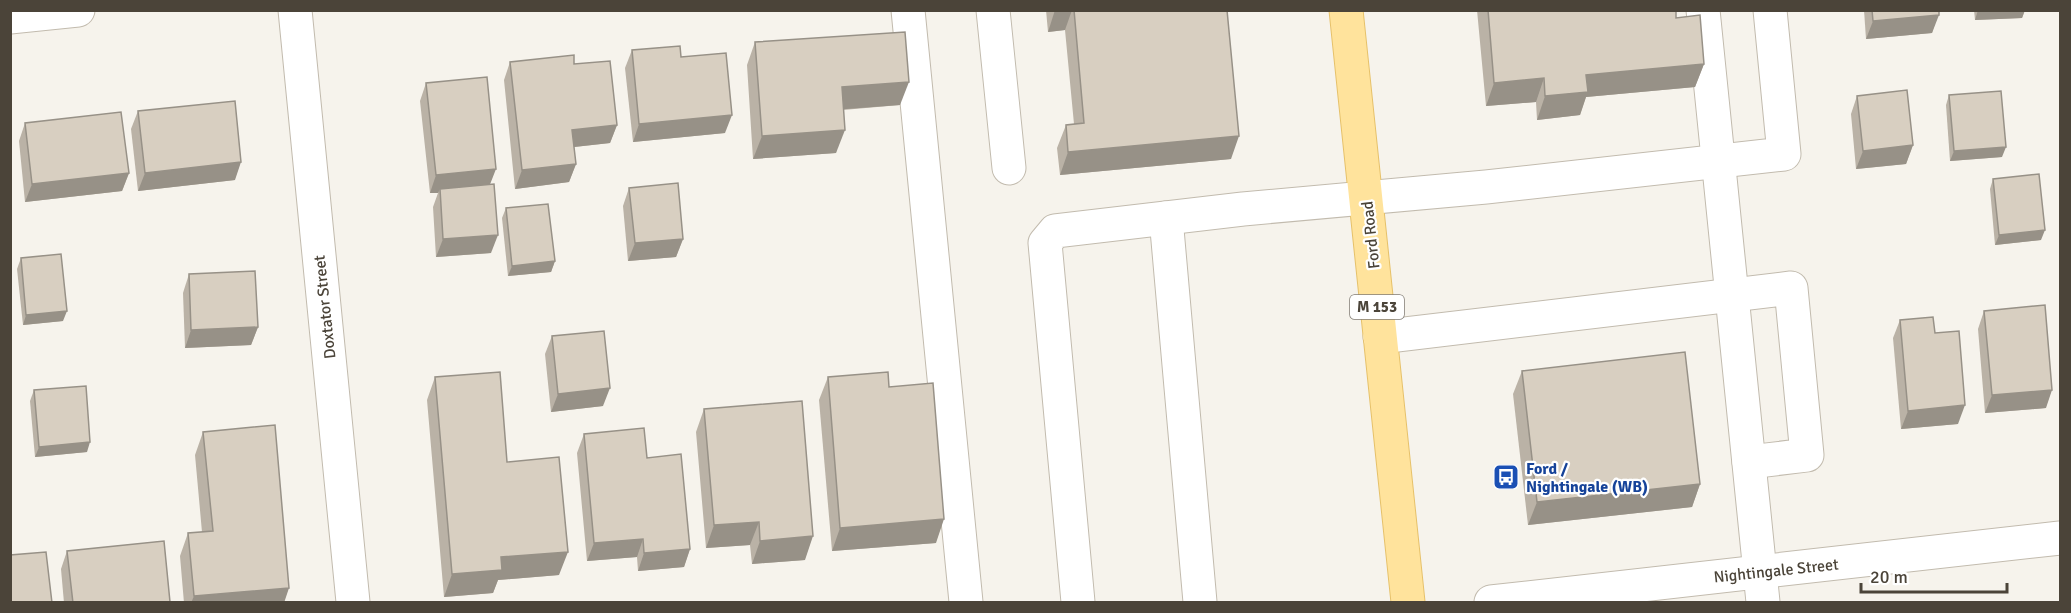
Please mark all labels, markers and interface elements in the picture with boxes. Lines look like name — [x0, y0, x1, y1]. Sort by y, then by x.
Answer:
street label: Ford Road — [1357, 200, 1385, 270]
street label: Doxtator Street — [310, 254, 340, 360]
road number: M 153 — [1350, 295, 1404, 319]
place label: Ford / Nightingale (WB) — [1526, 459, 1648, 497]
bus stop icon: Ford / Nightingale (WB) — [1491, 462, 1521, 492]
street label: Nightingale Street — [1713, 554, 1840, 587]
scale bar — [1861, 556, 2006, 594]
text: 20 m — [1870, 566, 1908, 588]

